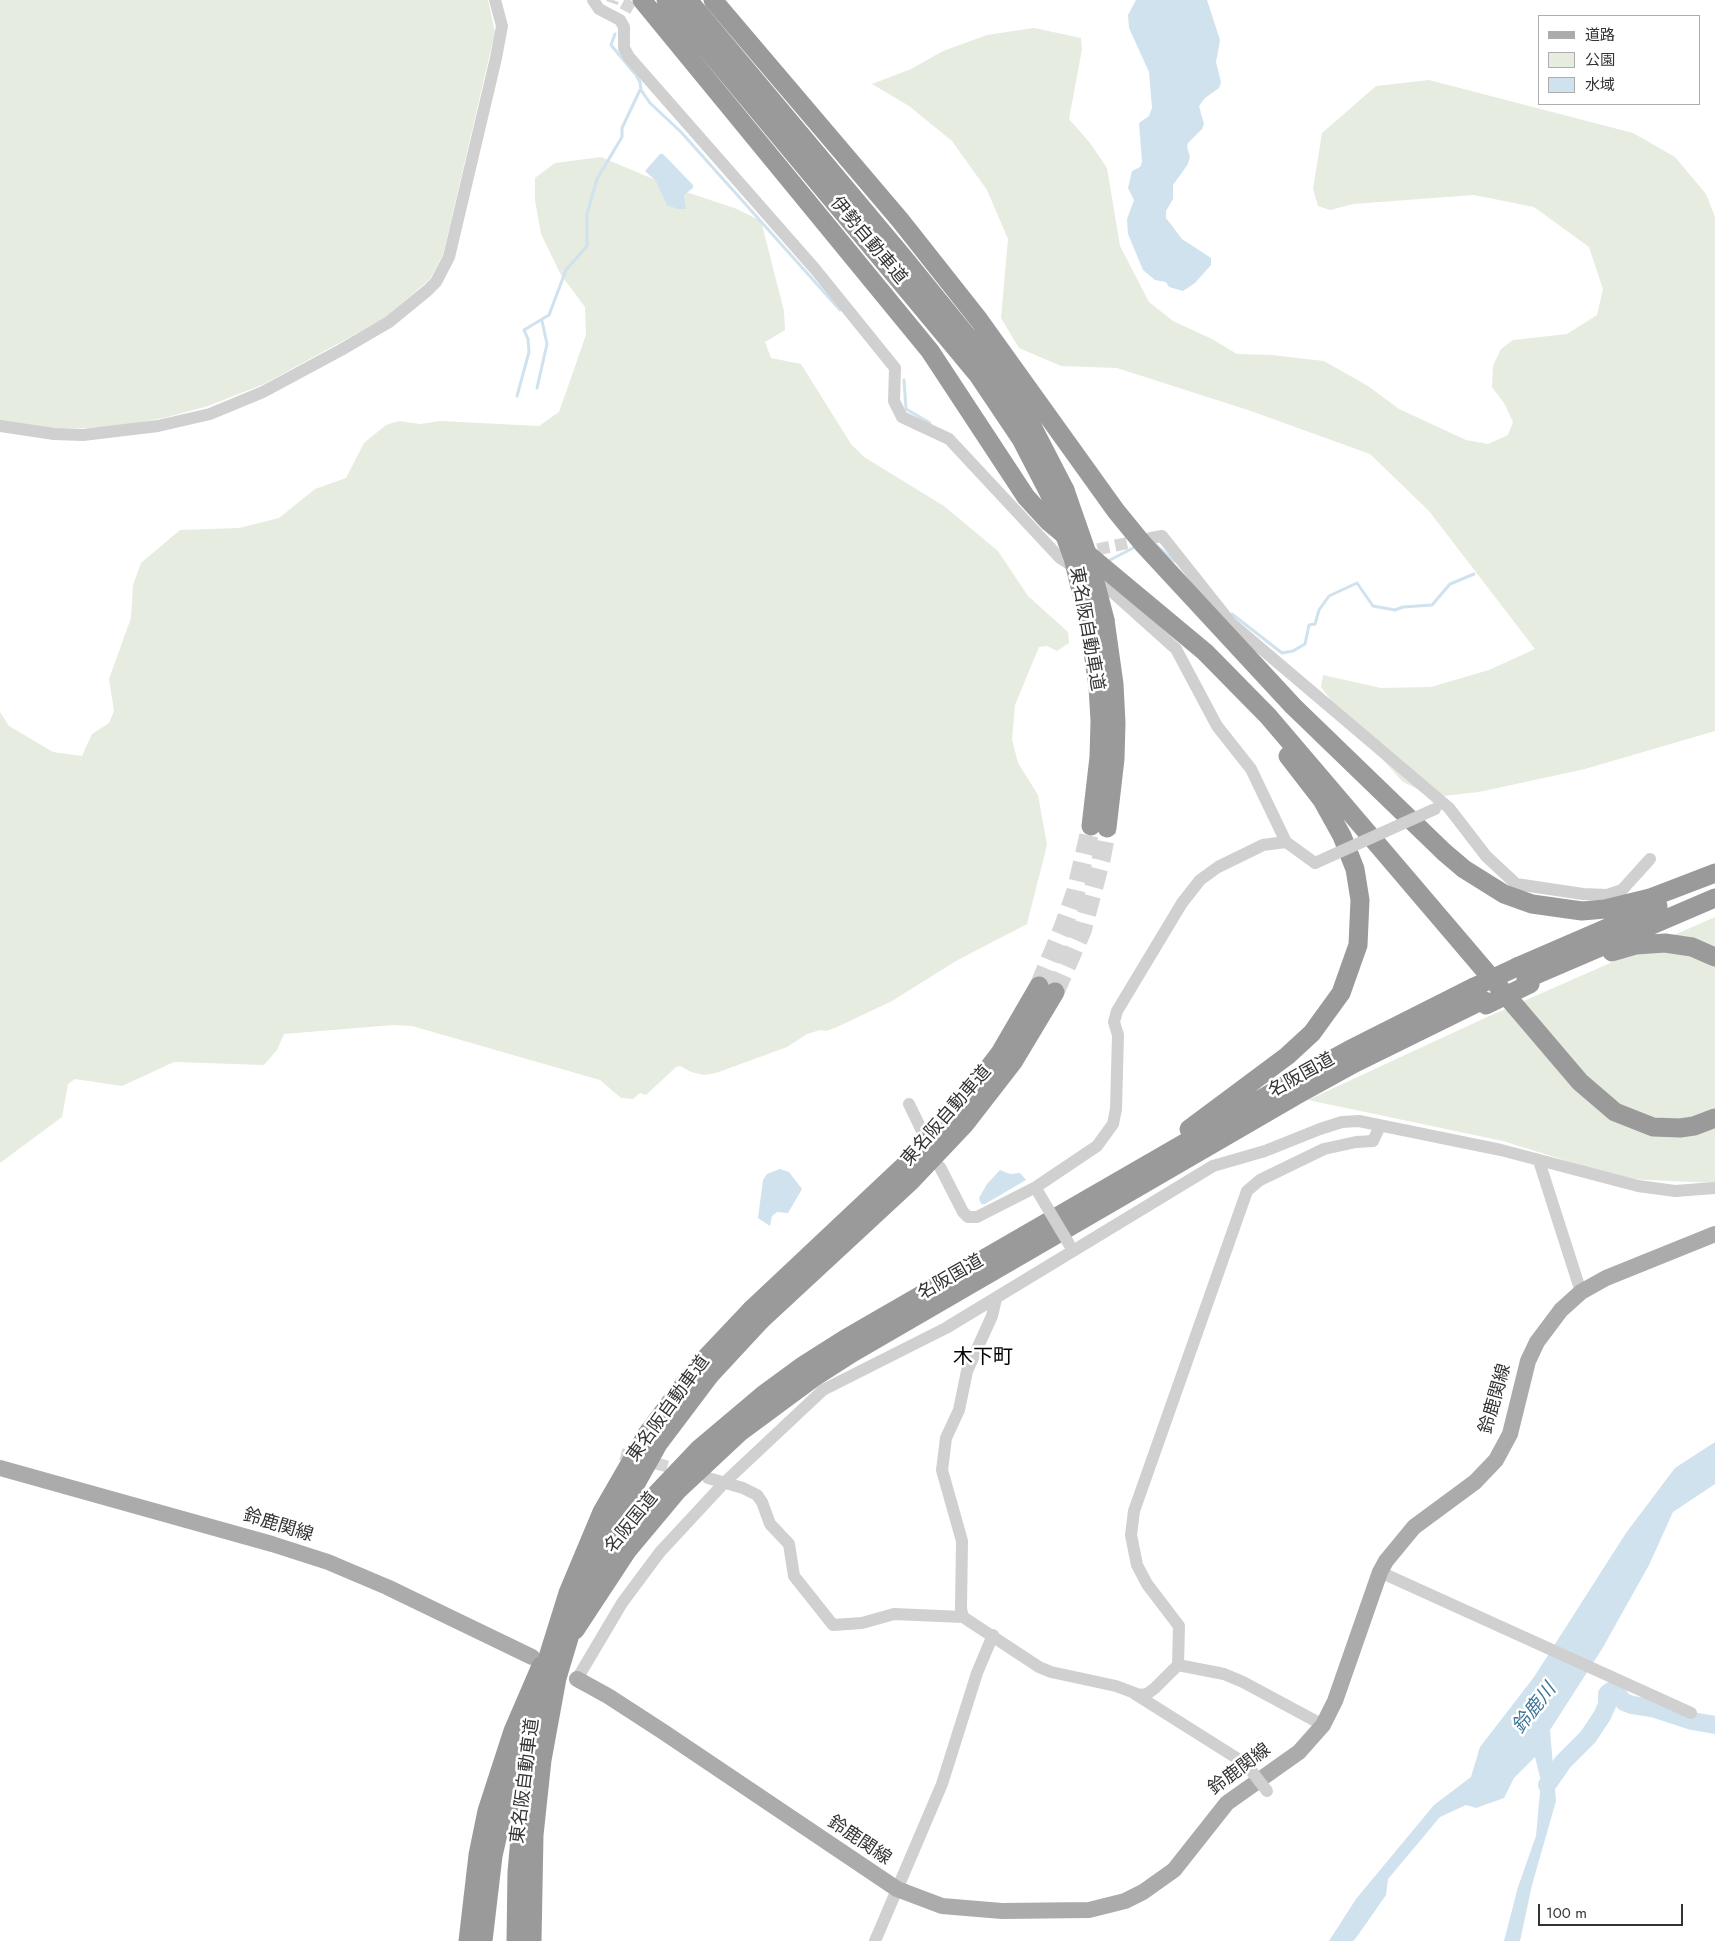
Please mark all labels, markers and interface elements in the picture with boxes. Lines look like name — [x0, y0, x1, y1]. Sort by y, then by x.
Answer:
legend — [1538, 15, 1700, 105]
text: 道路 — [1585, 24, 1615, 46]
text: 公園 — [1585, 49, 1615, 71]
text: 水域 — [1585, 74, 1615, 96]
street label: 伊勢自動車道 — [825, 193, 911, 289]
street label: 東名阪自動車道 — [1064, 565, 1108, 693]
street label: 名阪国道 — [1265, 1049, 1339, 1103]
street label: 東名阪自動車道 — [898, 1061, 996, 1171]
street label: 名阪国道 — [914, 1251, 988, 1305]
district label: 木下町 — [953, 1346, 1013, 1370]
street label: 東名阪自動車道 — [623, 1352, 715, 1466]
street label: 鈴鹿関線 — [1476, 1361, 1516, 1437]
street label: 名阪国道 — [601, 1488, 663, 1558]
street label: 鈴鹿関線 — [240, 1505, 316, 1547]
water label: 鈴鹿川 — [1508, 1680, 1562, 1738]
street label: 東名阪自動車道 — [508, 1717, 544, 1845]
street label: 鈴鹿関線 — [1205, 1740, 1275, 1800]
street label: 鈴鹿関線 — [823, 1812, 895, 1870]
scale bar — [1540, 1894, 1685, 1926]
text: 100 m — [1546, 1902, 1587, 1924]

